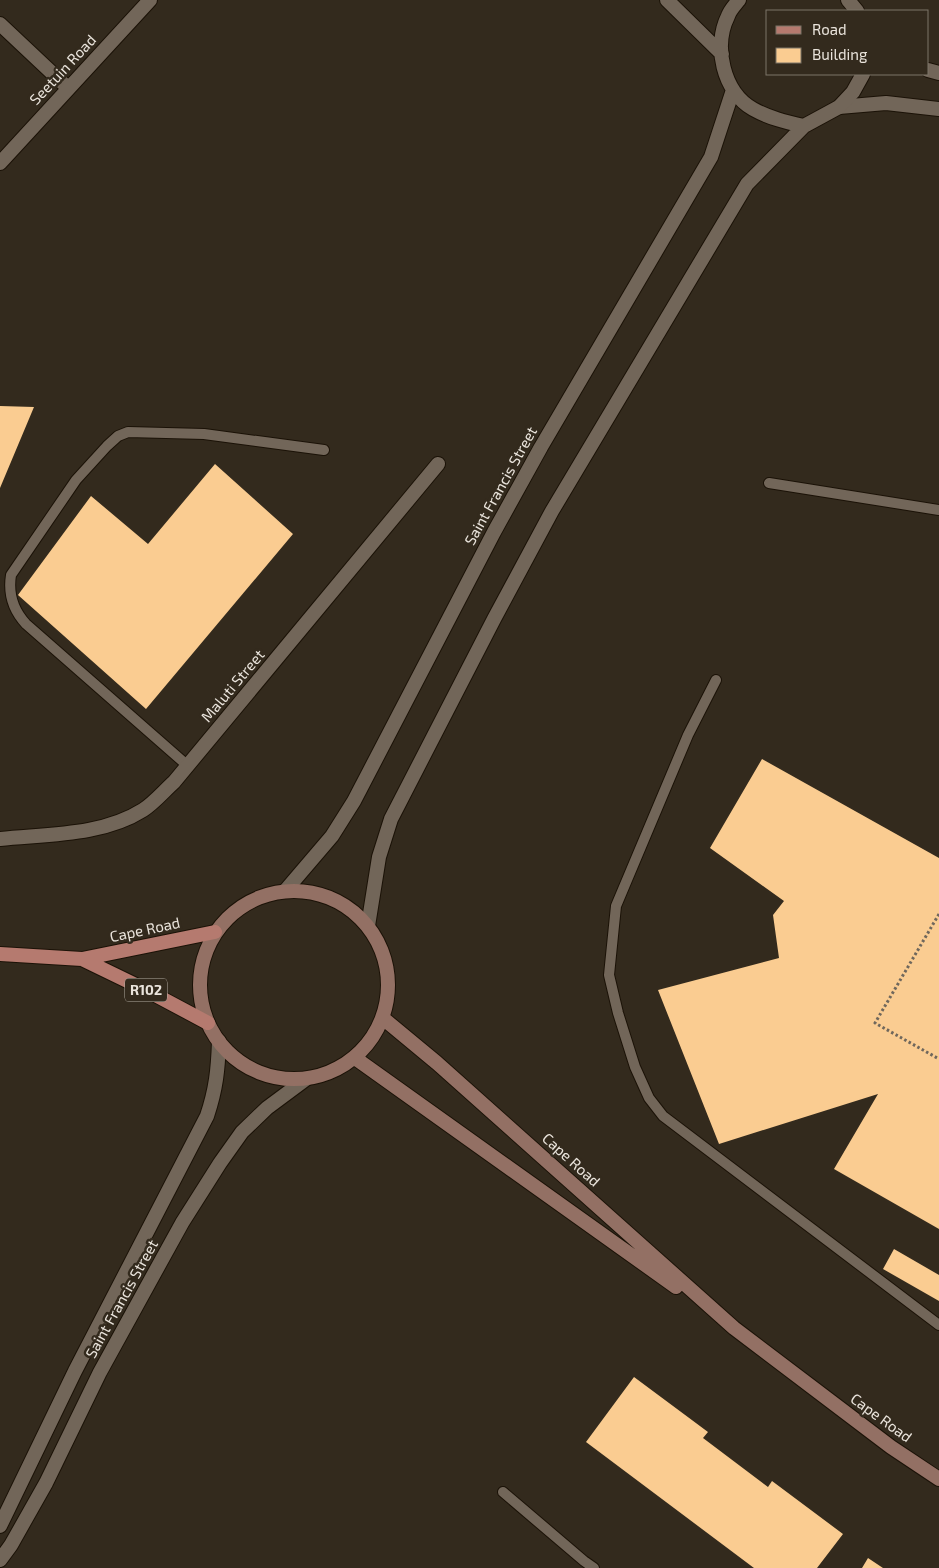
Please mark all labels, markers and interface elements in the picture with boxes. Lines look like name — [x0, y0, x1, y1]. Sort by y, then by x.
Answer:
legend — [766, 10, 929, 75]
text: Road — [812, 20, 847, 38]
street label: Seetuin Road — [25, 31, 99, 108]
text: Building — [812, 45, 868, 63]
street label: Saint Francis Street — [460, 423, 540, 548]
street label: Maluti Street — [197, 645, 268, 725]
street label: Cape Road — [108, 913, 182, 945]
road number: R102 — [125, 978, 167, 1002]
street label: Cape Road — [539, 1129, 604, 1190]
street label: Saint Francis Street — [81, 1236, 161, 1361]
street label: Cape Road — [847, 1389, 916, 1445]

